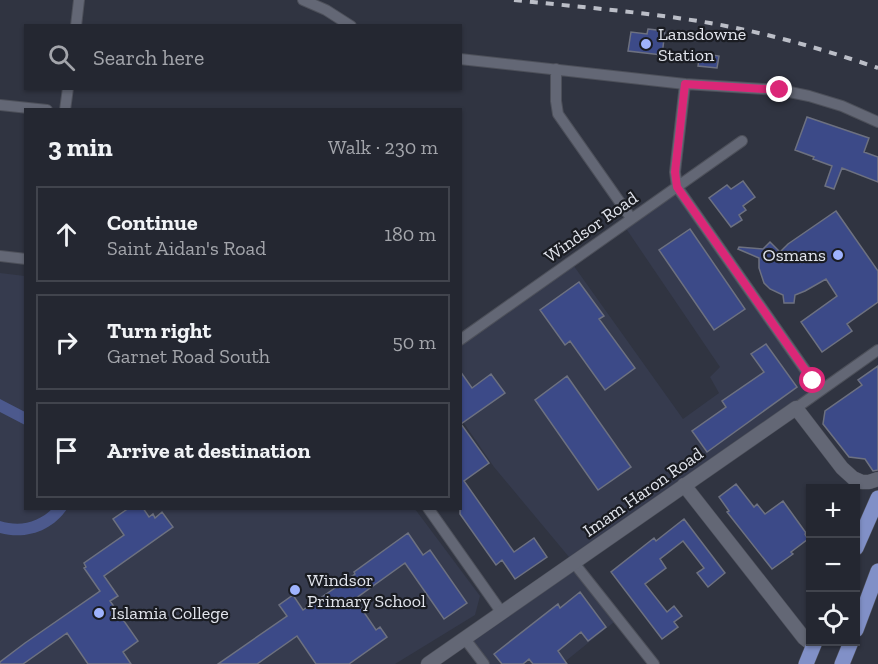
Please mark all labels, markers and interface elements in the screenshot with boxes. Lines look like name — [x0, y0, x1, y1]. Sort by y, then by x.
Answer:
place label: Lansdowne Station — [658, 23, 746, 66]
search box — [24, 24, 462, 90]
marker: Lansdowne Station — [639, 37, 653, 51]
icon: search — [45, 41, 78, 74]
text: Search here — [93, 44, 204, 71]
route end — [766, 76, 792, 102]
text: 3 min — [48, 131, 113, 163]
text: Walk · 230 m — [328, 135, 438, 159]
street label: Windsor Road — [540, 187, 642, 267]
text: Continue — [107, 209, 198, 236]
icon: ahead — [50, 218, 83, 251]
text: 180 m — [384, 222, 436, 246]
text: Saint Aidan's Road — [107, 236, 266, 260]
place label: Osmans — [763, 244, 826, 266]
marker: Osmans — [831, 248, 845, 262]
text: Turn right — [107, 317, 211, 344]
icon: right — [50, 326, 83, 359]
text: 50 m — [392, 330, 436, 354]
text: Garnet Road South — [107, 344, 270, 368]
route start — [799, 367, 825, 393]
icon: arrive — [50, 434, 83, 467]
text: Arrive at destination — [107, 437, 310, 464]
street label: Imam Haron Road — [579, 442, 707, 542]
map controls — [806, 484, 860, 646]
button: + — [806, 484, 860, 538]
button: − — [806, 538, 860, 592]
place label: Windsor Primary School — [307, 569, 426, 612]
marker: Windsor Primary School — [288, 583, 302, 597]
button: locate — [806, 592, 860, 646]
place label: Islamia College — [111, 602, 229, 624]
marker: Islamia College — [92, 606, 106, 620]

